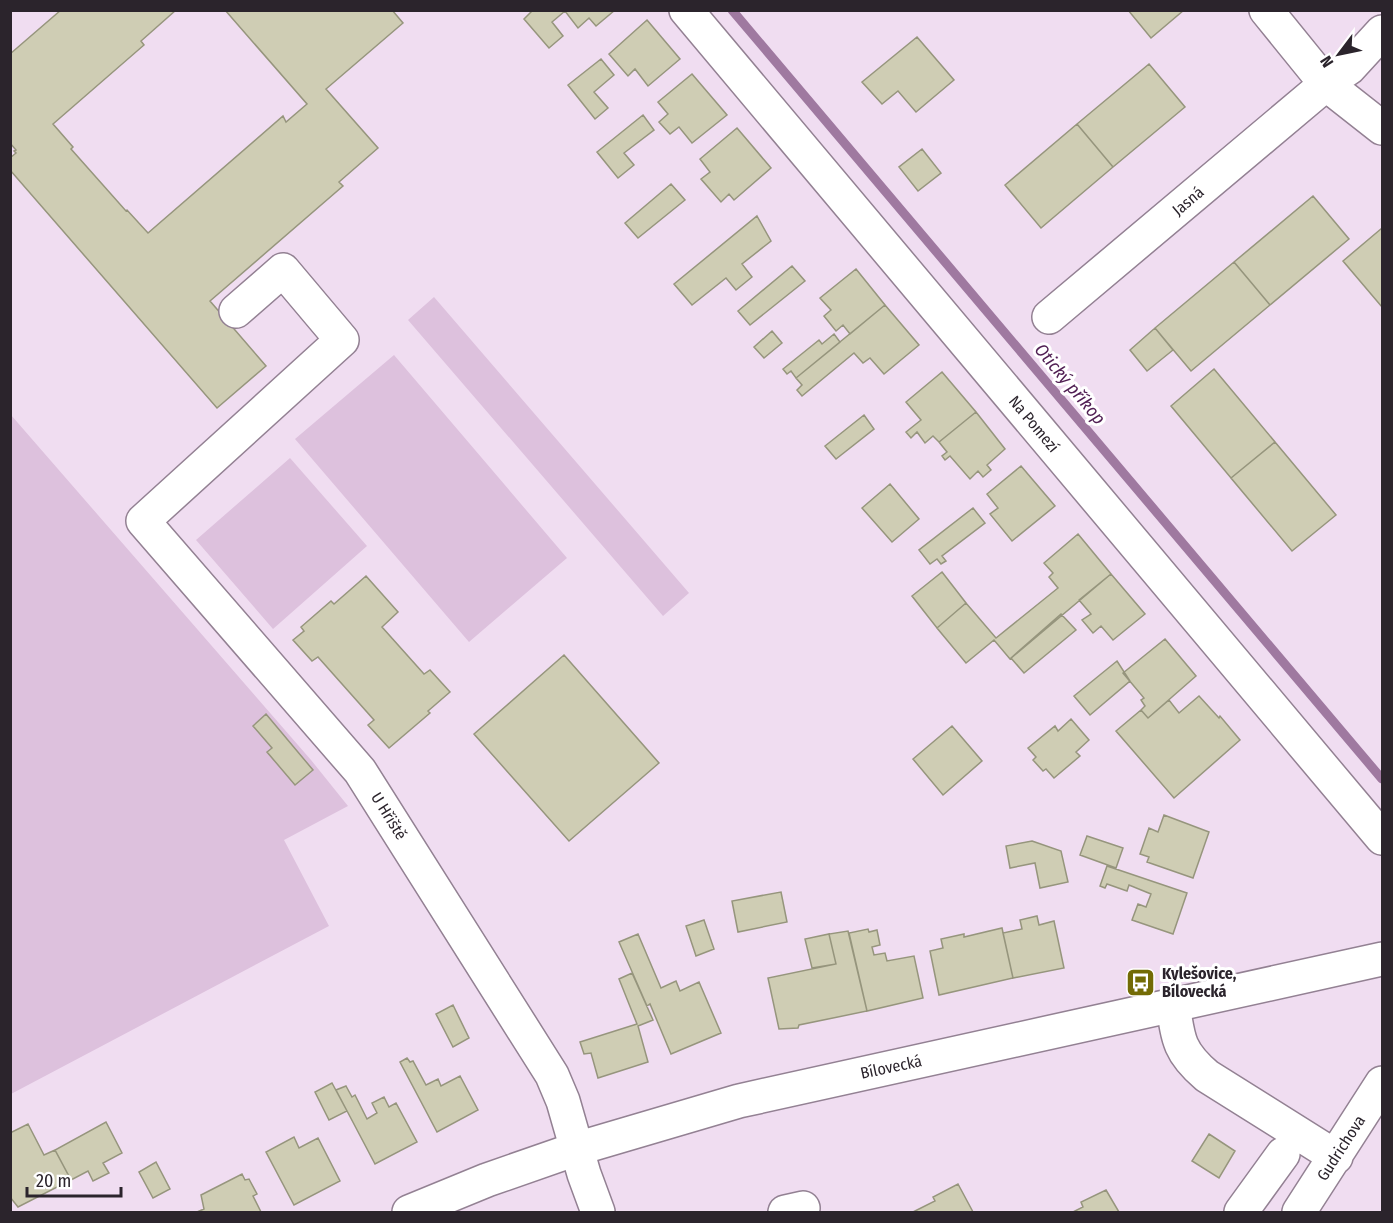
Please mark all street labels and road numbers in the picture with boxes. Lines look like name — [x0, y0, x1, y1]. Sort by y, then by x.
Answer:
street label: Jasná — [1168, 182, 1208, 220]
street label: Na Pomezí — [1005, 392, 1063, 456]
street label: U Hřiště — [367, 789, 411, 843]
street label: Bílovecká — [859, 1051, 924, 1083]
street label: Gudrichova — [1313, 1112, 1369, 1184]

